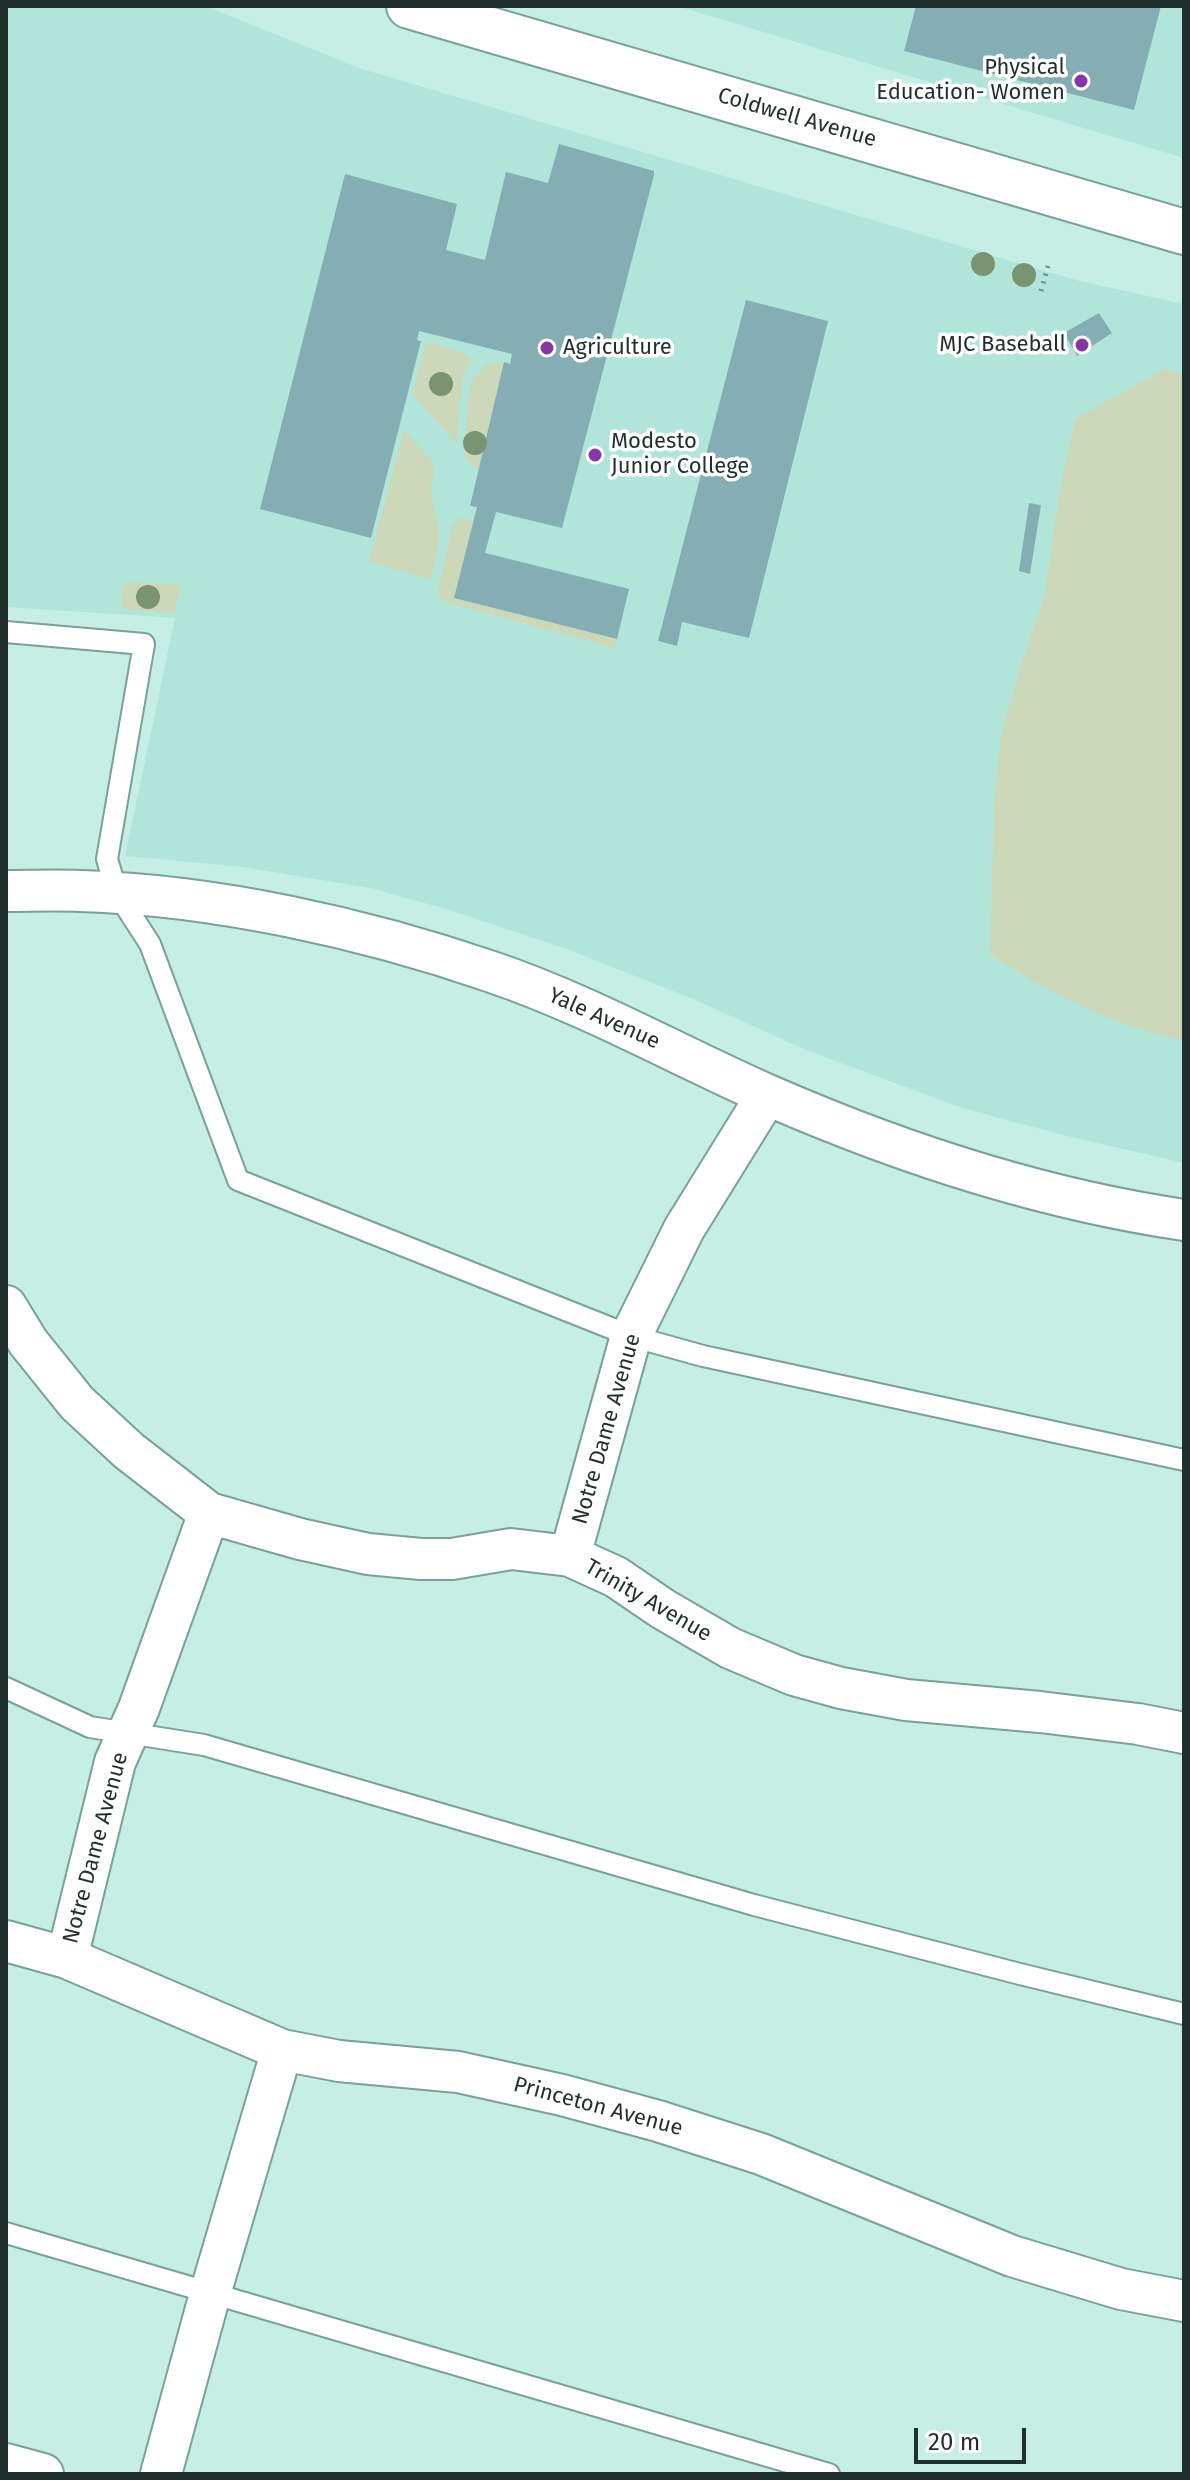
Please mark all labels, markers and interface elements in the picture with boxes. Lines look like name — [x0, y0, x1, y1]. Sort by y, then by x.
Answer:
place label: Physical Education- Women — [876, 55, 1065, 106]
marker: Physical Education- Women — [1072, 72, 1090, 90]
street label: Coldwell Avenue — [715, 83, 879, 153]
place label: MJC Baseball — [939, 332, 1066, 358]
place label: Agriculture — [563, 335, 672, 361]
marker: MJC Baseball — [1073, 336, 1091, 354]
marker: Agriculture — [538, 339, 556, 357]
place label: Modesto Junior College — [611, 429, 749, 480]
marker: Modesto Junior College — [586, 446, 604, 464]
street label: Yale Avenue — [544, 983, 664, 1055]
street label: Notre Dame Avenue — [567, 1331, 647, 1527]
street label: Trinity Avenue — [580, 1554, 716, 1648]
street label: Notre Dame Avenue — [58, 1749, 134, 1947]
street label: Princeton Avenue — [510, 2072, 686, 2142]
scale bar — [918, 2412, 1030, 2462]
text: 20 m — [928, 2428, 980, 2456]

